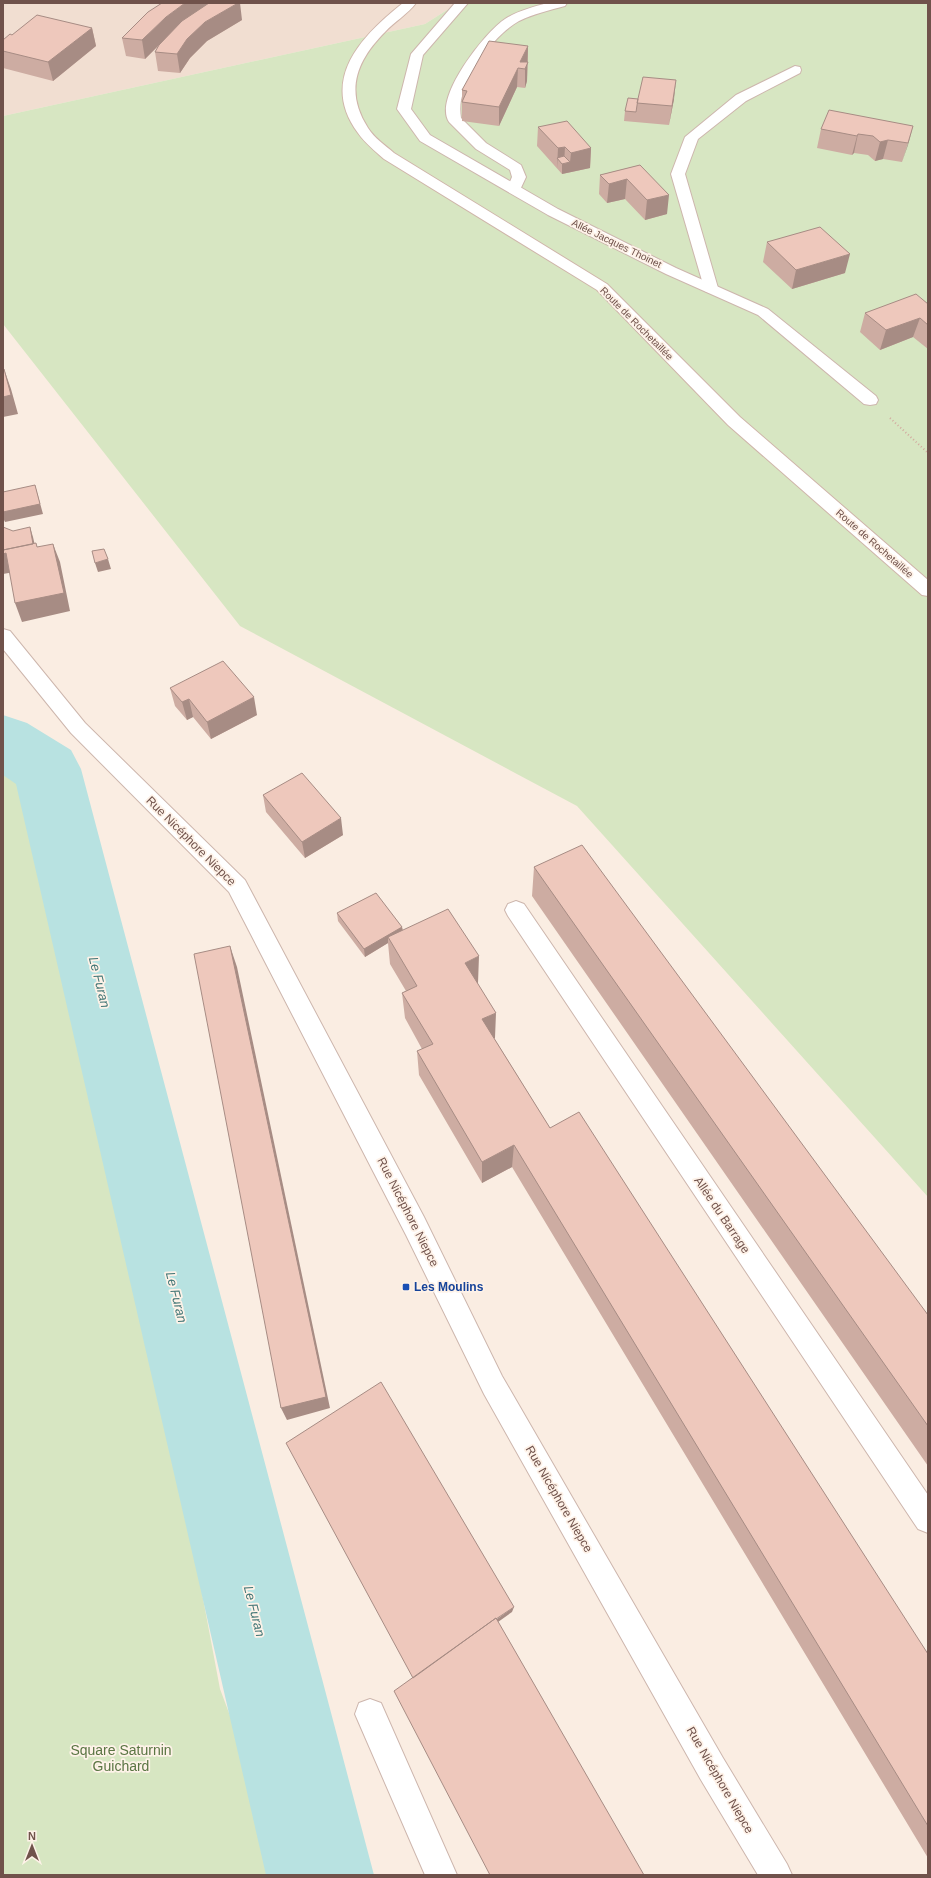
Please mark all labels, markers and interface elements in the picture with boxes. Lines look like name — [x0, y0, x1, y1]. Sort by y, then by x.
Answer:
street label: Allée Jacques Thoinet — [570, 217, 664, 270]
street label: Route de Rochetaillée — [598, 285, 676, 362]
street label: Route de Rochetaillée — [834, 507, 916, 580]
street label: Rue Nicéphore Niepce — [143, 793, 239, 889]
water label: Le Furan — [86, 955, 113, 1009]
street label: Rue Nicéphore Niepce — [374, 1155, 442, 1269]
street label: Allée du Barrage — [691, 1174, 753, 1256]
water label: Le Furan — [163, 1270, 190, 1324]
place label: Les Moulins — [414, 1280, 484, 1294]
marker: Les Moulins — [401, 1282, 411, 1292]
street label: Rue Nicéphore Niepce — [523, 1443, 595, 1555]
water label: Le Furan — [241, 1584, 268, 1638]
street label: Rue Nicéphore Niepce — [684, 1724, 756, 1836]
park label: Square Saturnin Guichard — [70, 1742, 172, 1774]
north arrow — [12, 1826, 52, 1866]
text: N — [28, 1830, 36, 1842]

